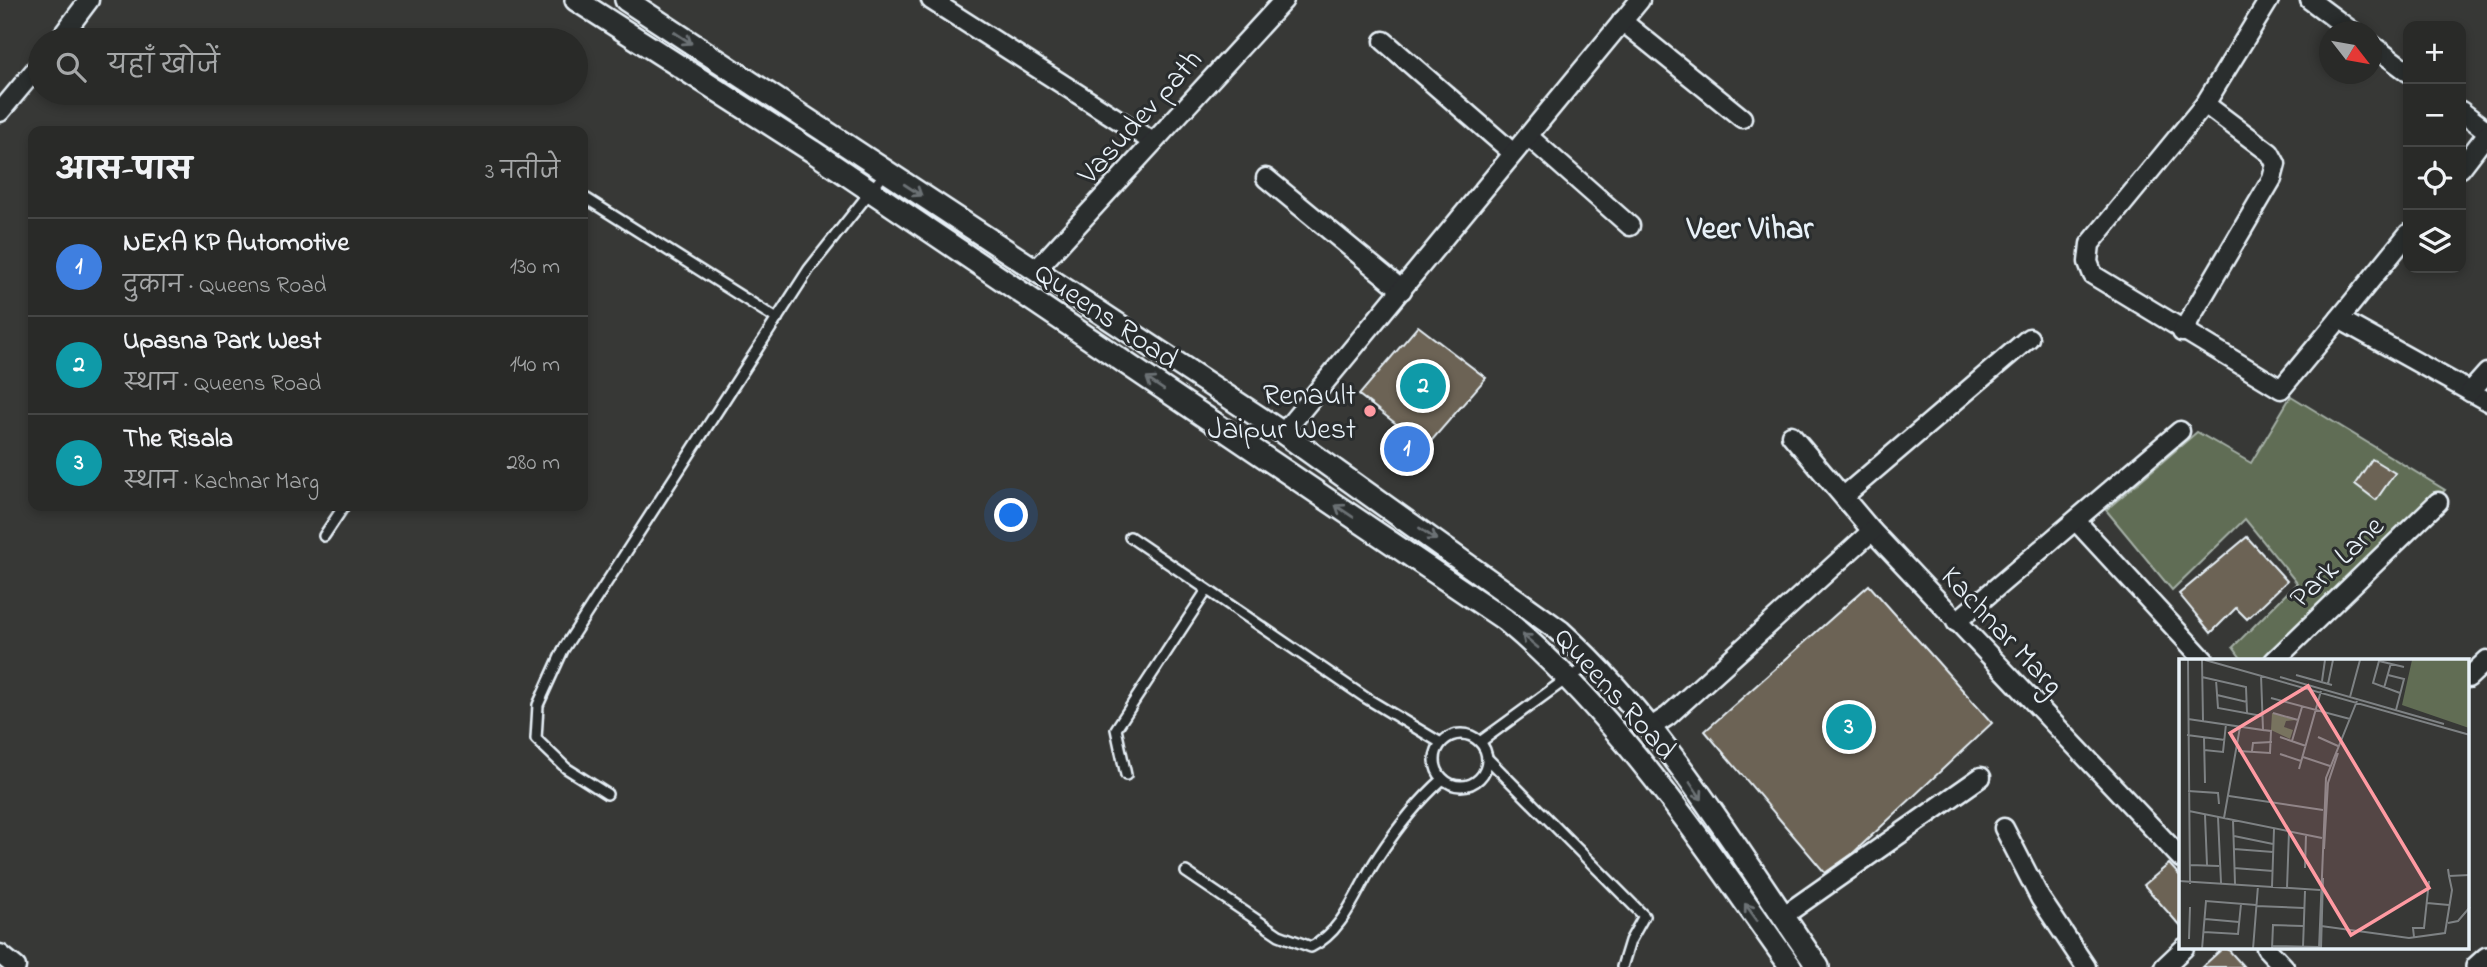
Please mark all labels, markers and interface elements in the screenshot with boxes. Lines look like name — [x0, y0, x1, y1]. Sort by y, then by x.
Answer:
north arrow — [2319, 21, 2382, 84]
map controls — [2403, 21, 2466, 273]
button: + — [2403, 21, 2466, 84]
search box — [28, 28, 588, 105]
one-way arrow — [672, 31, 692, 45]
street label: Vasudev path — [1068, 41, 1214, 196]
icon: search — [52, 48, 90, 86]
text: यहाँ खोजें — [108, 48, 220, 86]
button: − — [2403, 84, 2466, 147]
button: locate — [2403, 147, 2466, 210]
text: आस-पास — [56, 150, 192, 194]
text: 3 नतीजे — [485, 156, 560, 189]
one-way arrow — [903, 183, 922, 197]
district label: Veer Vihar — [1686, 207, 1814, 254]
button: layers — [2403, 210, 2466, 273]
text: NEXA KP Automotive — [123, 225, 349, 263]
text: 1 — [75, 251, 83, 284]
text: 130 m — [510, 251, 560, 284]
street label: Queens Road — [1024, 253, 1187, 382]
text: दुकान · Queens Road — [123, 270, 327, 303]
text: Upasna Park West — [123, 323, 321, 361]
text: 2 — [73, 349, 85, 382]
text: 140 m — [510, 349, 560, 382]
pin: 2 — [1400, 360, 1446, 412]
text: स्थान · Queens Road — [123, 368, 321, 401]
place label: Renault Jaipur West — [1208, 375, 1356, 453]
one-way arrow — [1146, 377, 1165, 391]
marker: Renault Jaipur West — [1362, 403, 1378, 419]
text: The Risala — [123, 421, 233, 459]
pin: 1 — [1384, 423, 1430, 475]
text: 3 — [74, 447, 84, 480]
text: 280 m — [506, 447, 560, 480]
text: स्थान · Kachnar Marg — [123, 466, 319, 499]
your location — [994, 498, 1028, 532]
one-way arrow — [1335, 504, 1354, 519]
street label: Park Lane — [2281, 506, 2396, 620]
one-way arrow — [1418, 527, 1437, 541]
street label: Kachnar Marg — [1929, 557, 2073, 707]
street label: Queens Road — [1542, 619, 1686, 772]
one-way arrow — [1522, 633, 1540, 649]
inset map — [2179, 659, 2470, 950]
pin: 3 — [1826, 701, 1872, 753]
one-way arrow — [1689, 781, 1703, 800]
one-way arrow — [1744, 903, 1759, 921]

